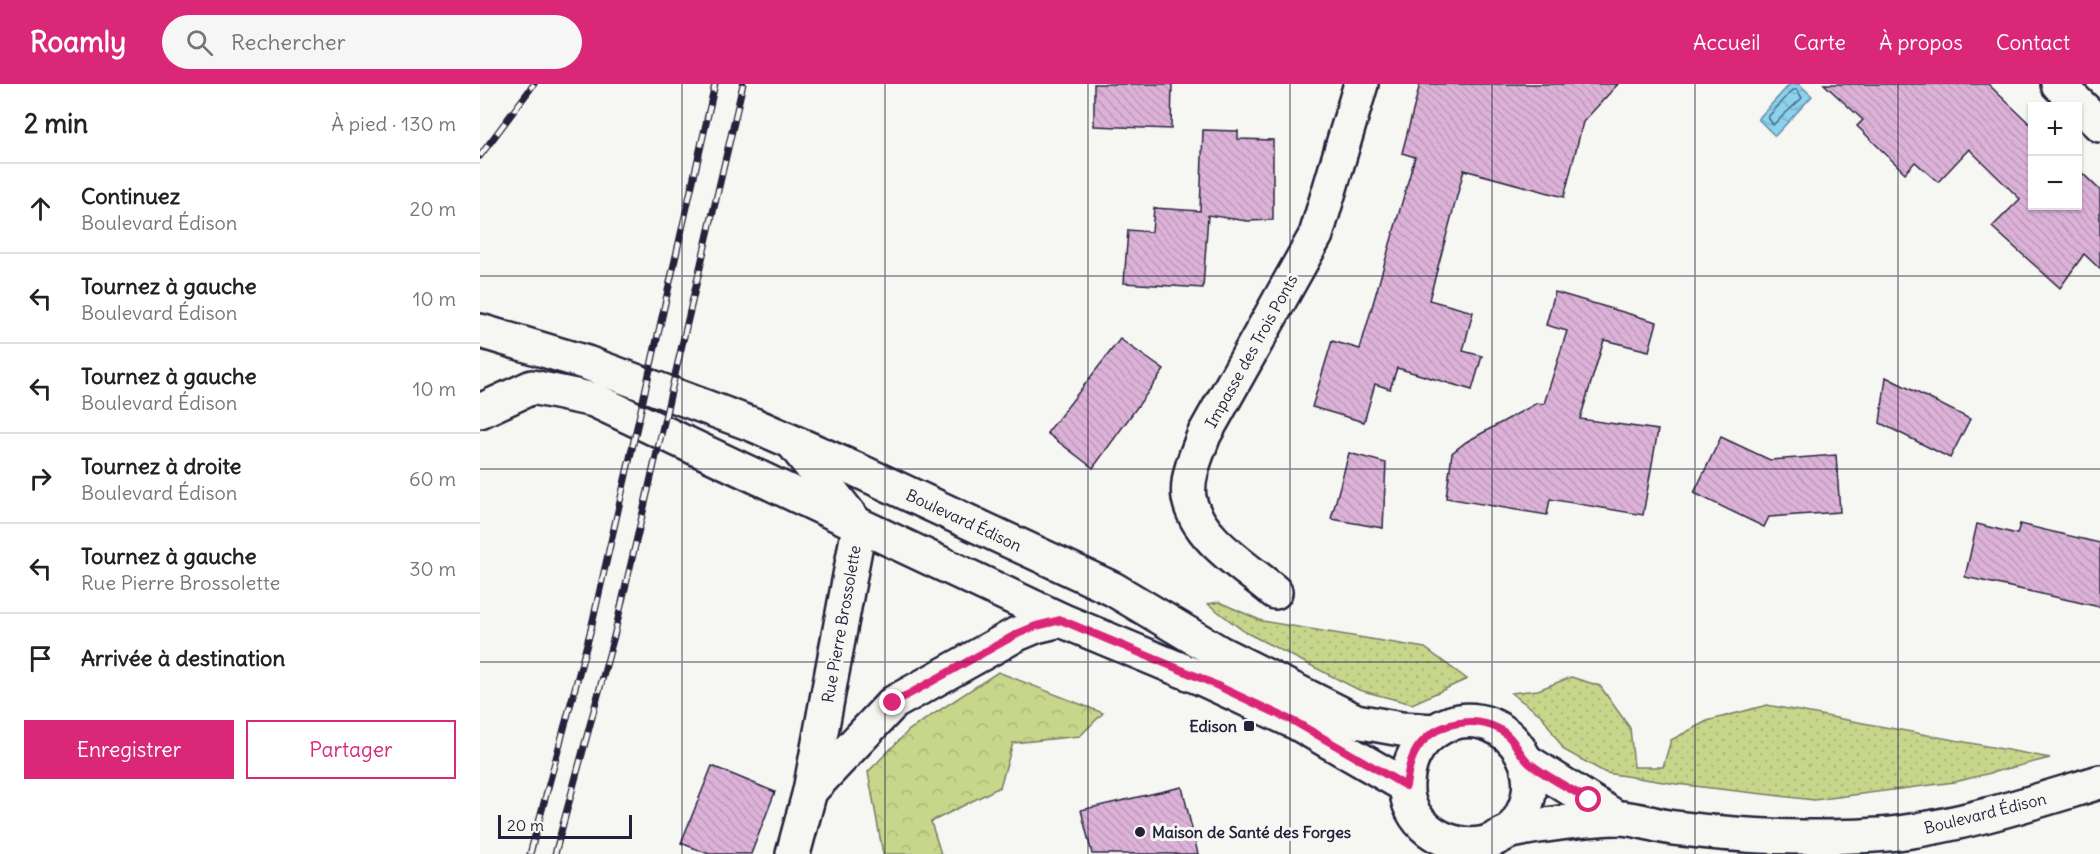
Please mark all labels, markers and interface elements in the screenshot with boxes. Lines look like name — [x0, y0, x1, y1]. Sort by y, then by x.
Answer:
search box — [162, 15, 582, 69]
text: Roamly — [30, 24, 126, 60]
icon: search — [183, 26, 216, 59]
text: Rechercher — [231, 28, 346, 56]
text: Accueil — [1693, 29, 1761, 56]
text: Carte — [1794, 29, 1846, 56]
text: À propos — [1879, 29, 1963, 56]
text: Contact — [1996, 29, 2070, 56]
map controls — [2028, 102, 2082, 210]
button: + — [2028, 102, 2082, 156]
text: 2 min — [24, 107, 88, 140]
text: À pied · 130 m — [331, 111, 456, 136]
button: − — [2028, 156, 2082, 210]
text: Continuez — [81, 182, 180, 210]
icon: ahead — [24, 192, 57, 225]
text: 20 m — [410, 196, 456, 221]
text: Boulevard Édison — [81, 210, 237, 235]
street label: Impasse des Trois Ponts — [1200, 271, 1302, 431]
text: Tournez à gauche — [81, 272, 257, 300]
icon: left — [24, 282, 57, 315]
text: 10 m — [413, 286, 456, 311]
text: Boulevard Édison — [81, 300, 237, 325]
text: Tournez à gauche — [81, 362, 257, 390]
icon: left — [24, 372, 57, 405]
text: 10 m — [413, 376, 456, 401]
text: Boulevard Édison — [81, 390, 237, 415]
text: Tournez à droite — [81, 452, 241, 480]
icon: right — [24, 462, 57, 495]
text: 60 m — [409, 466, 456, 491]
text: Boulevard Édison — [81, 480, 237, 505]
street label: Boulevard Édison — [903, 485, 1025, 555]
text: Tournez à gauche — [81, 542, 257, 570]
street label: Rue Pierre Brossolette — [817, 544, 865, 704]
icon: left — [24, 552, 57, 585]
text: 30 m — [409, 556, 456, 581]
text: Rue Pierre Brossolette — [81, 570, 280, 595]
icon: arrive — [24, 642, 57, 675]
text: Arrivée à destination — [81, 644, 285, 672]
route end — [879, 689, 905, 715]
place label: Edison — [1189, 716, 1237, 736]
marker: Edison — [1242, 719, 1256, 733]
button: Enregistrer — [24, 720, 234, 779]
button: Partager — [246, 720, 456, 779]
route start — [1575, 786, 1601, 812]
street label: Boulevard Édison — [1922, 788, 2048, 838]
scale bar — [498, 812, 632, 840]
text: 20 m — [507, 815, 544, 835]
place label: Maison de Santé des Forges — [1152, 822, 1351, 843]
marker: Maison de Santé des Forges — [1133, 825, 1147, 839]

